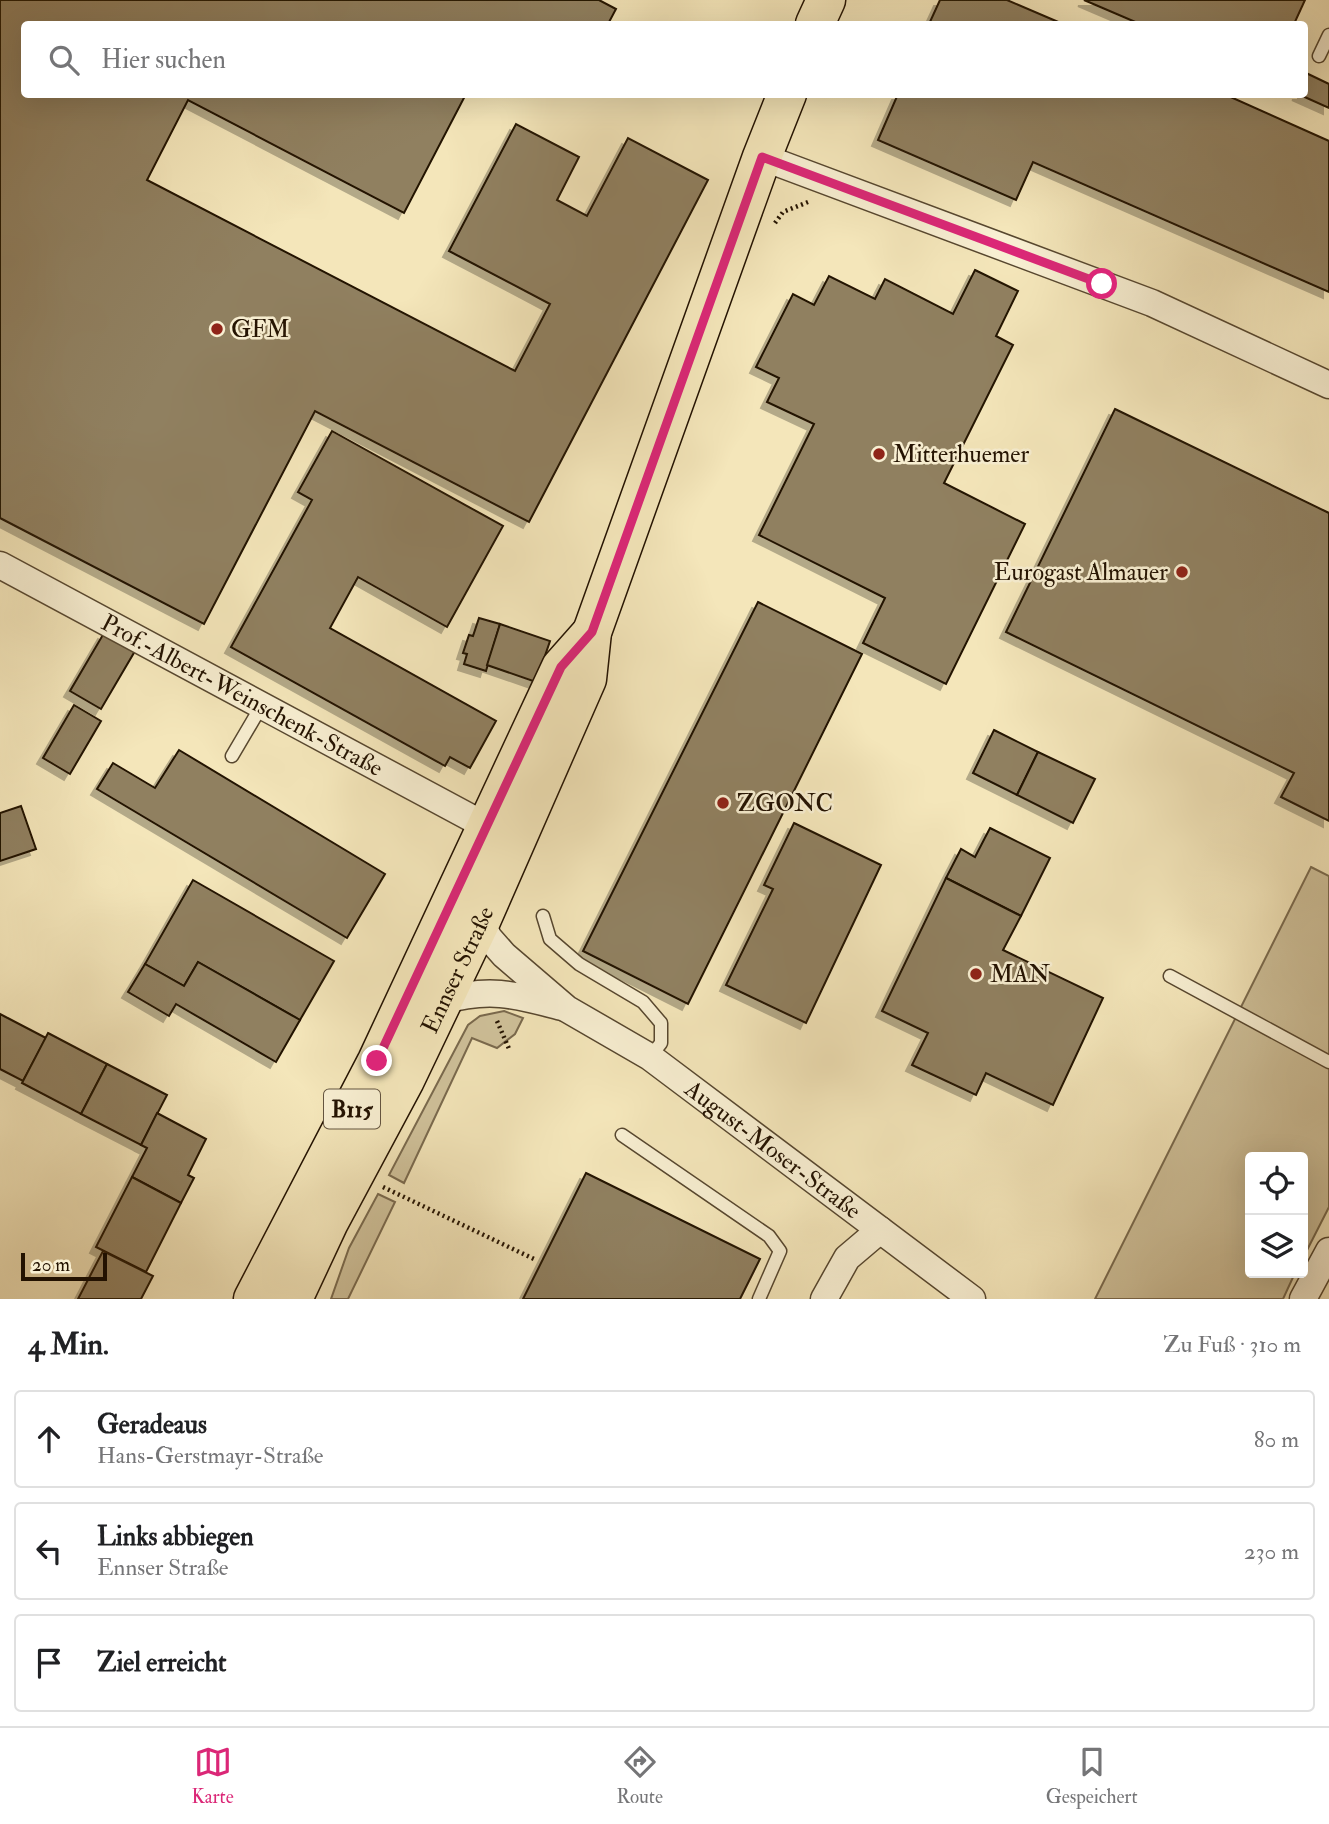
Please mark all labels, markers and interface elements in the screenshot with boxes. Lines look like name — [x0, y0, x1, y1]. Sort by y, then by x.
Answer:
search box — [21, 21, 1308, 98]
icon: search — [45, 41, 83, 79]
text: Hier suchen — [101, 44, 226, 76]
route start — [1086, 268, 1117, 299]
place label: GFM — [231, 314, 289, 345]
marker: GFM — [209, 321, 225, 337]
place label: Mitterhuemer — [893, 439, 1029, 470]
marker: Mitterhuemer — [871, 446, 887, 462]
place label: Eurogast Almauer — [994, 557, 1168, 588]
marker: Eurogast Almauer — [1174, 564, 1190, 580]
street label: Prof.-Albert-Weinschenk-Straße — [96, 607, 388, 784]
place label: ZGONC — [737, 788, 833, 819]
marker: ZGONC — [715, 795, 731, 811]
street label: Ennser Straße — [414, 902, 501, 1039]
place label: MAN — [990, 959, 1050, 990]
marker: MAN — [968, 966, 984, 982]
route end — [361, 1045, 392, 1076]
street label: August-Moser-Straße — [678, 1073, 867, 1226]
road number: B115 — [324, 1090, 380, 1128]
map controls — [1245, 1152, 1308, 1278]
button: locate — [1245, 1152, 1308, 1215]
button: layers — [1245, 1215, 1308, 1278]
scale bar — [21, 1250, 107, 1282]
text: 20 m — [32, 1253, 70, 1277]
text: 4 Min. — [28, 1326, 109, 1363]
text: Zu Fuß · 310 m — [1163, 1330, 1301, 1359]
text: Geradeaus — [97, 1409, 207, 1441]
icon: ahead — [30, 1420, 68, 1458]
text: 80 m — [1254, 1425, 1299, 1454]
text: Hans-Gerstmayr-Straße — [97, 1441, 323, 1470]
text: Links abbiegen — [97, 1521, 254, 1553]
icon: left — [30, 1532, 68, 1570]
text: 230 m — [1244, 1537, 1299, 1566]
text: Ennser Straße — [97, 1553, 229, 1582]
icon: arrive — [30, 1644, 68, 1682]
text: Ziel erreicht — [97, 1647, 227, 1679]
tab: Karte — [191, 1743, 234, 1809]
tab: Route — [617, 1743, 663, 1809]
tab: Gespeichert — [1046, 1743, 1138, 1809]

